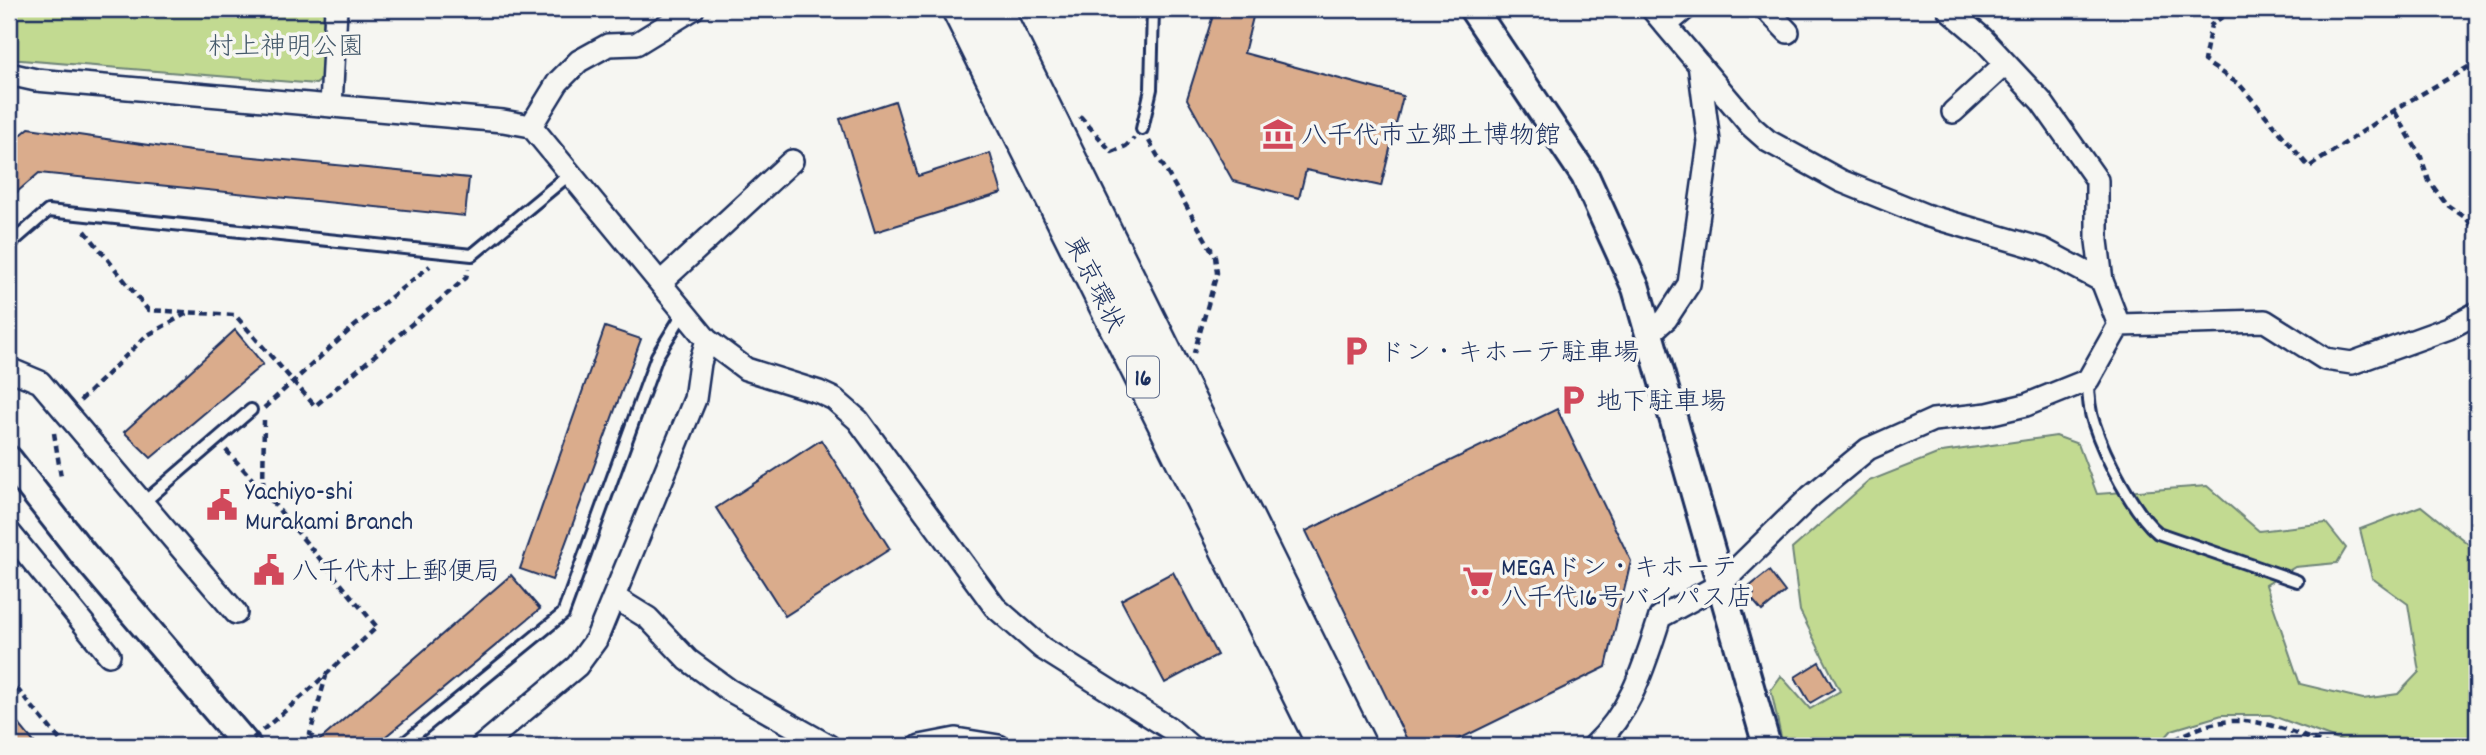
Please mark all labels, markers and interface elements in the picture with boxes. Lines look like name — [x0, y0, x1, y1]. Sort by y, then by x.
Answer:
park label: 村上神明公園 — [208, 30, 364, 67]
museum icon: 八千代市立郷土博物館 — [1261, 117, 1295, 151]
place label: 八千代市立郷土博物館 — [1301, 119, 1561, 156]
street label: 東京環状 — [1053, 230, 1132, 339]
parking icon: ドン・キホーテ駐車場 — [1339, 334, 1373, 368]
place label: ドン・キホーテ駐車場 — [1379, 336, 1639, 373]
road number: 16 — [1127, 356, 1159, 398]
parking icon: 地下駐車場 — [1556, 383, 1590, 417]
place label: 地下駐車場 — [1596, 385, 1726, 422]
place label: Yachiyo-shi Murakami Branch — [245, 475, 413, 542]
public building icon: Yachiyo-shi Murakami Branch — [205, 488, 239, 522]
place label: MEGAドン・キホーテ 八千代16号バイパス店 — [1501, 551, 1753, 618]
public building icon: 八千代村上郵便局 — [252, 553, 286, 587]
place label: 八千代村上郵便局 — [292, 555, 500, 592]
supermarket icon: MEGAドン・キホーテ 八千代16号バイパス店 — [1461, 564, 1495, 598]

